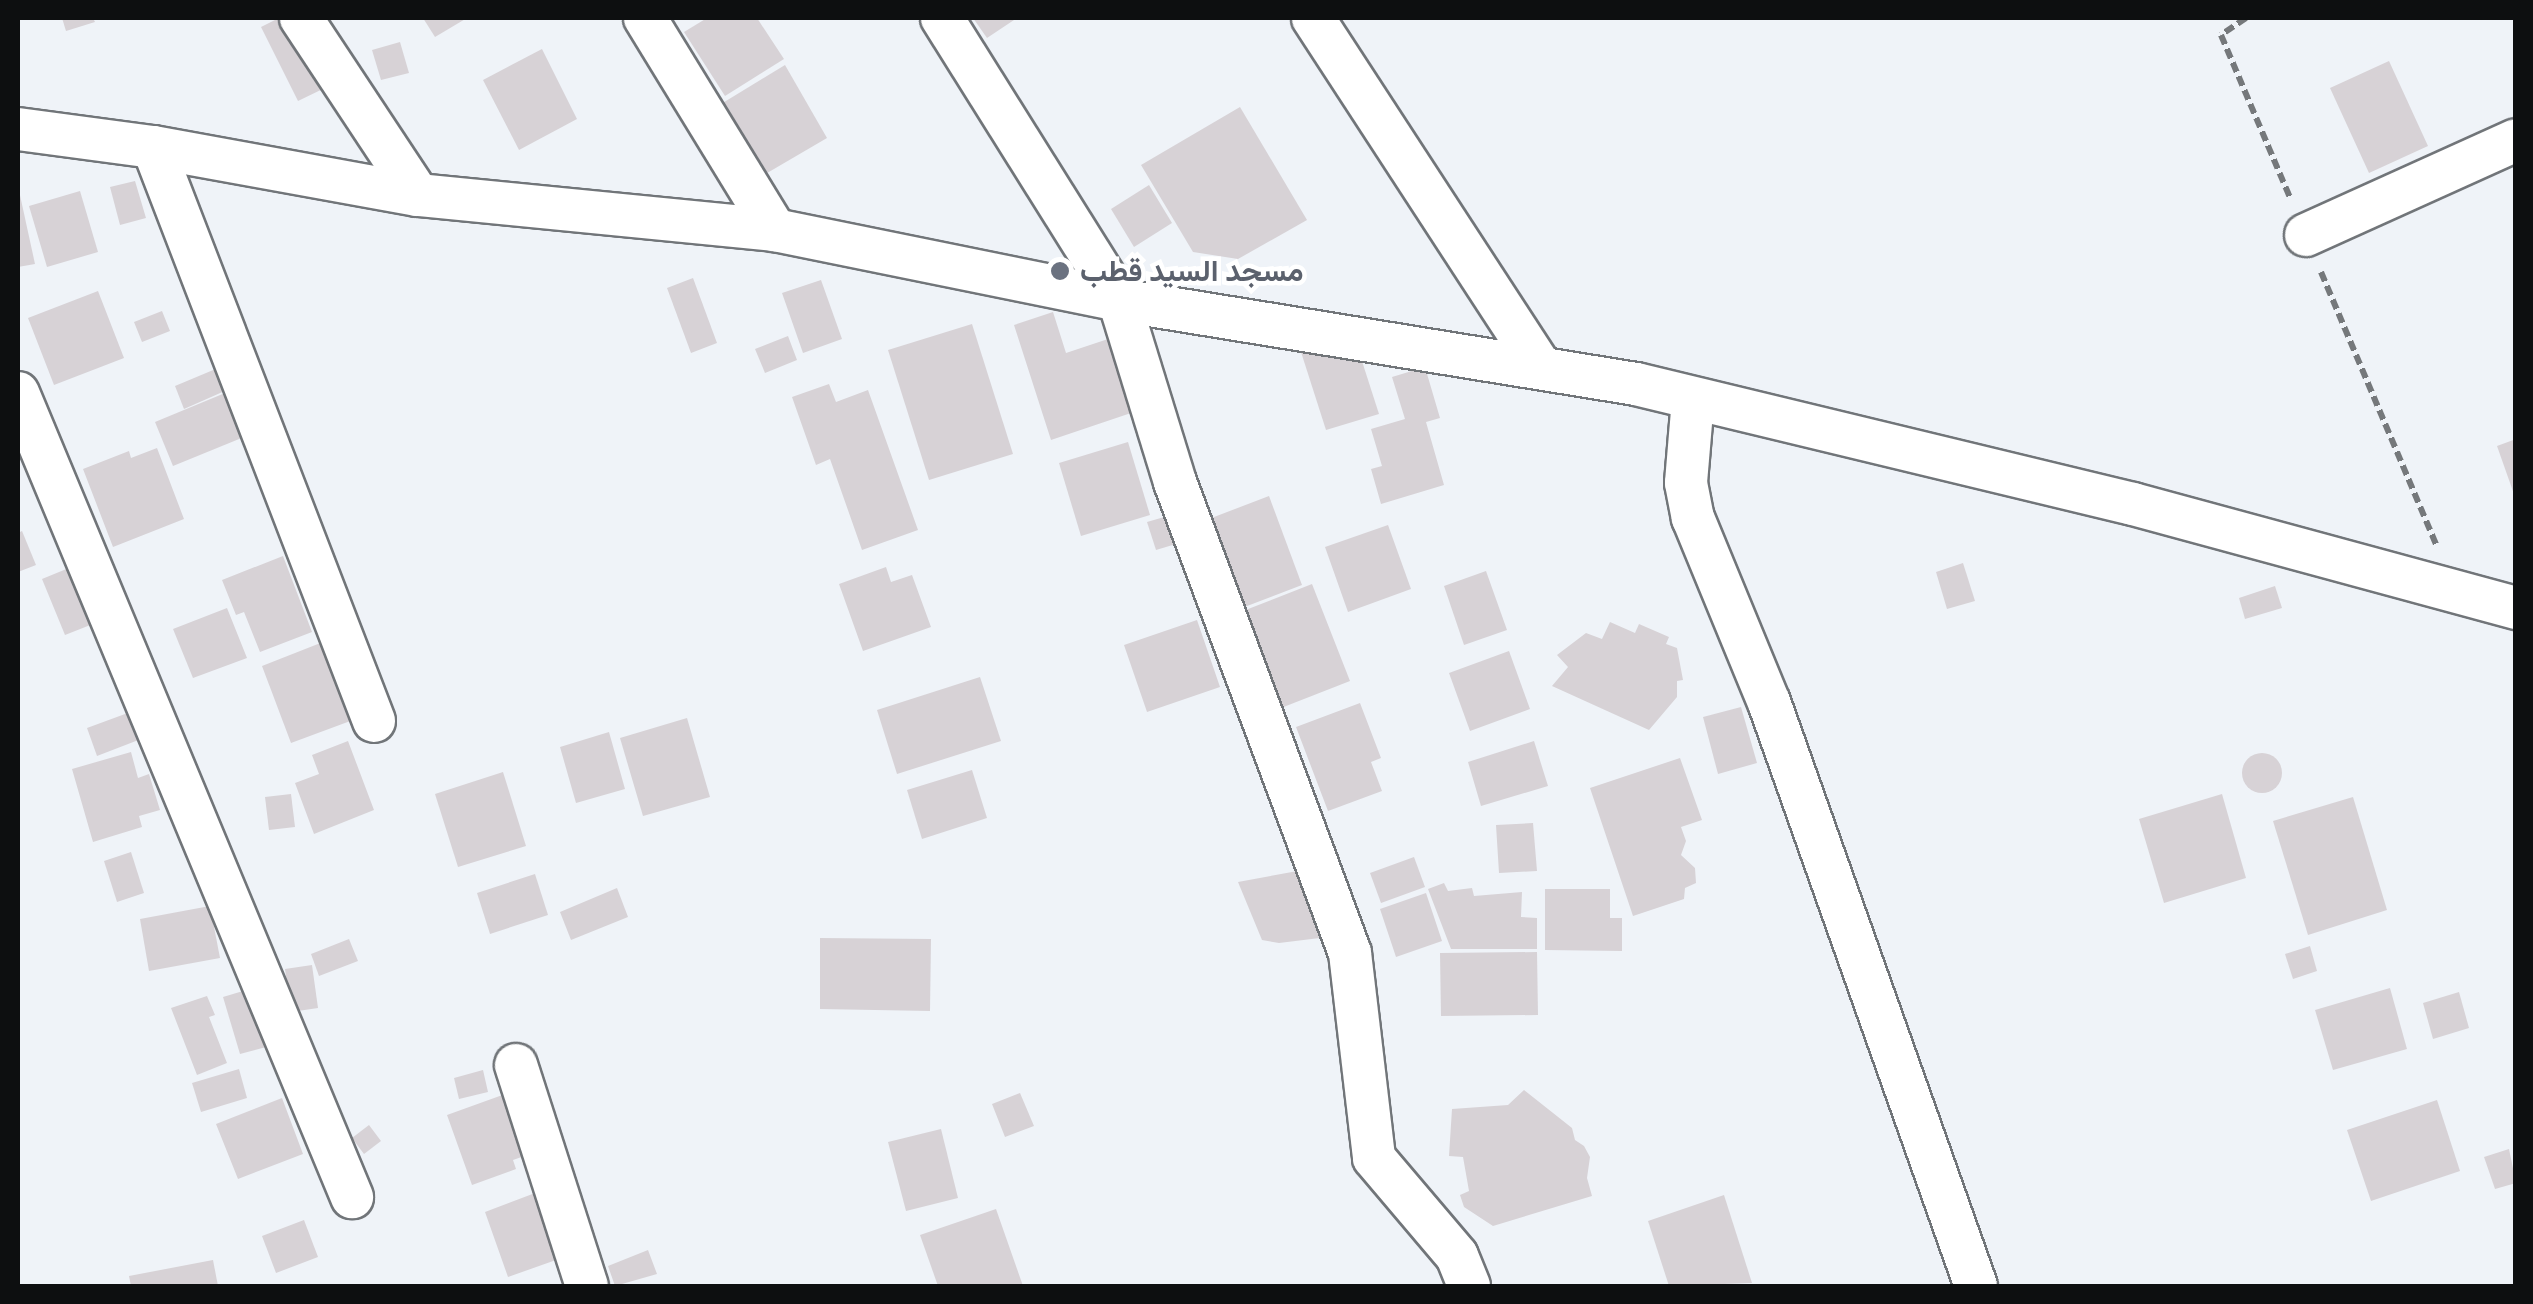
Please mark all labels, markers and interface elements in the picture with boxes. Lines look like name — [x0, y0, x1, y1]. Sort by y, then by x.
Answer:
place label: مسجد السيد قطب — [1080, 253, 1304, 289]
marker: مسجد السيد قطب — [1049, 260, 1071, 282]

